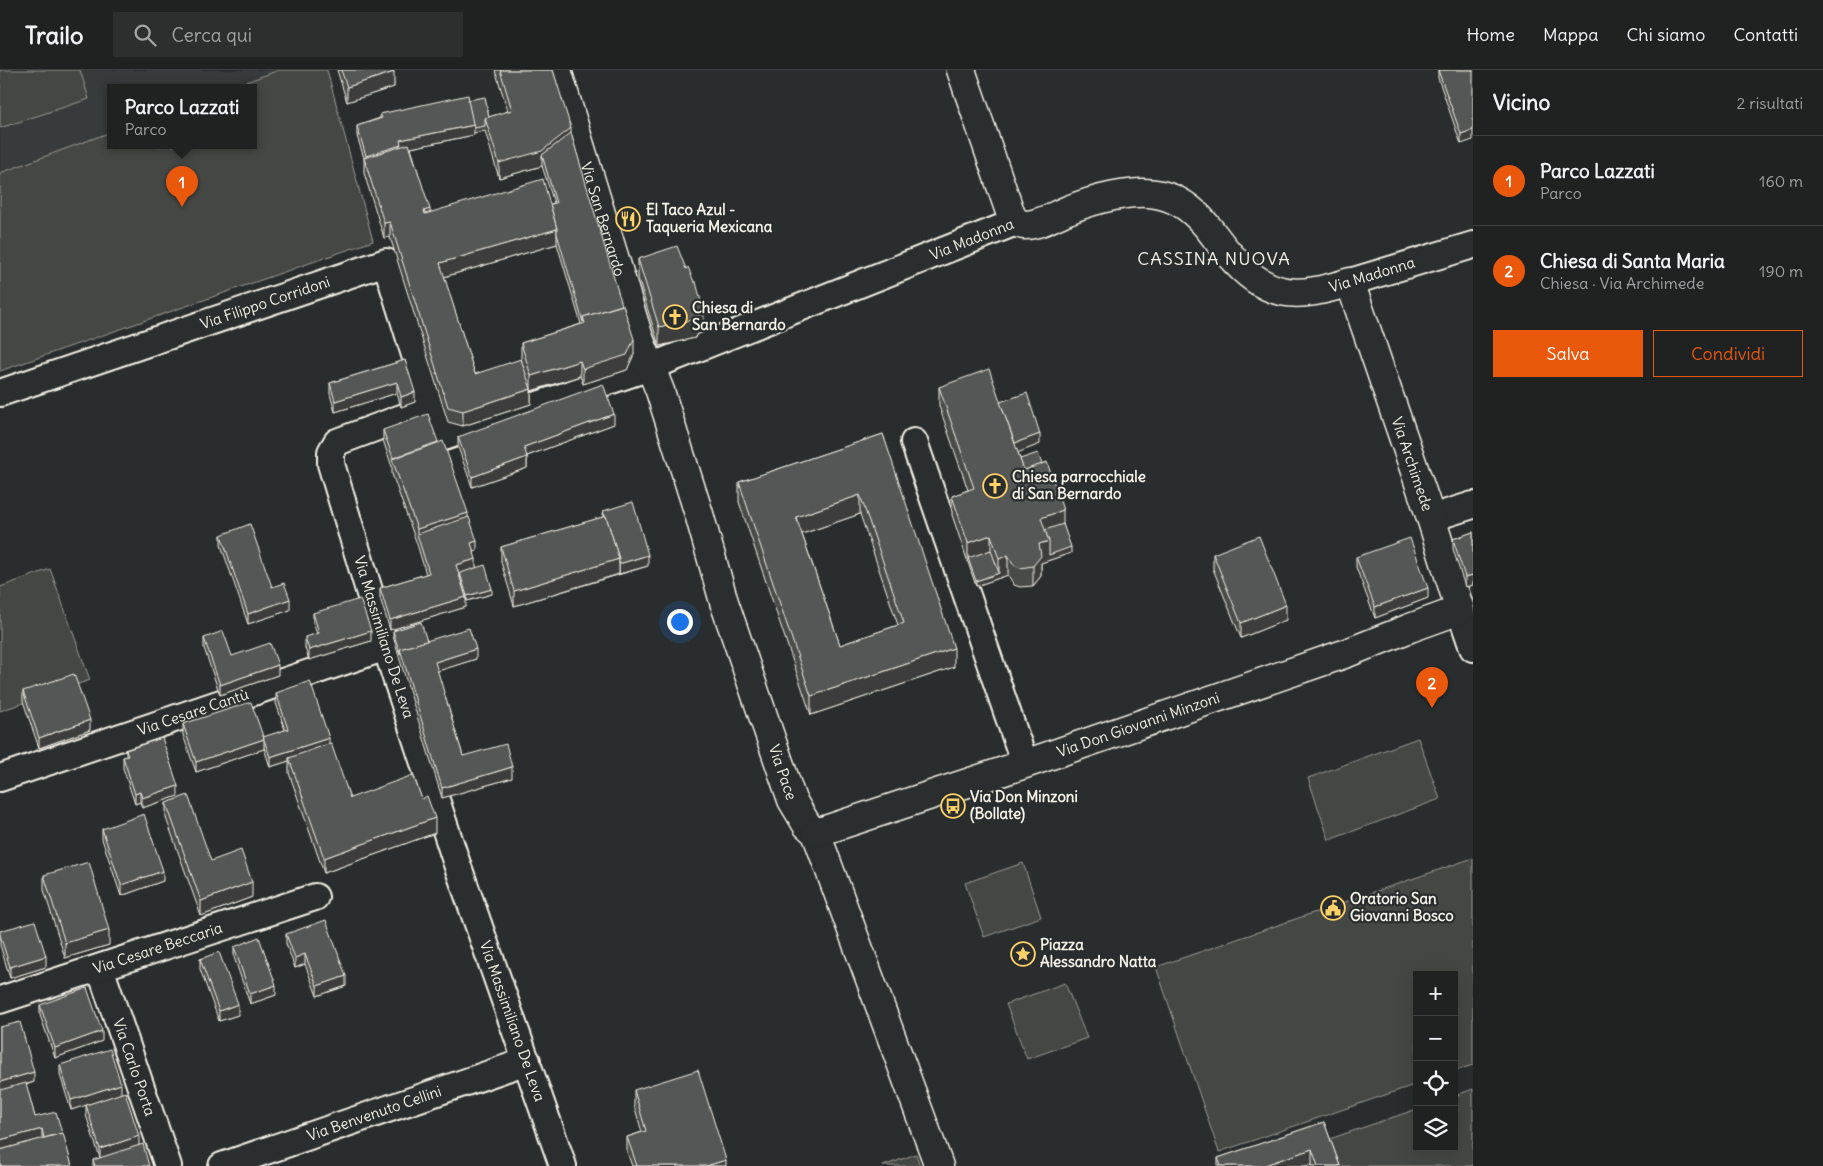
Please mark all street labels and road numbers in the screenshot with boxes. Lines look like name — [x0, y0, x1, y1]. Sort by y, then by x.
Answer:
street label: Via San Bernardo — [577, 160, 630, 279]
street label: Via Madonna — [927, 214, 1017, 264]
street label: Via Madonna — [1327, 252, 1417, 297]
street label: Via Filippo Corridoni — [198, 272, 332, 333]
street label: Via Archimede — [1388, 414, 1437, 513]
street label: Via Massimiliano De Leva — [350, 554, 419, 721]
street label: Via Cesare Cantù — [135, 684, 251, 740]
street label: Via Don Giovanni Minzoni — [1054, 688, 1222, 761]
street label: Via Pace — [765, 742, 801, 803]
street label: Via Cesare Beccaria — [91, 918, 225, 978]
street label: Via Massimiliano De Leva — [476, 938, 550, 1104]
street label: Via Carlo Porta — [109, 1016, 160, 1119]
street label: Via Benvenuto Cellini — [304, 1081, 444, 1145]

